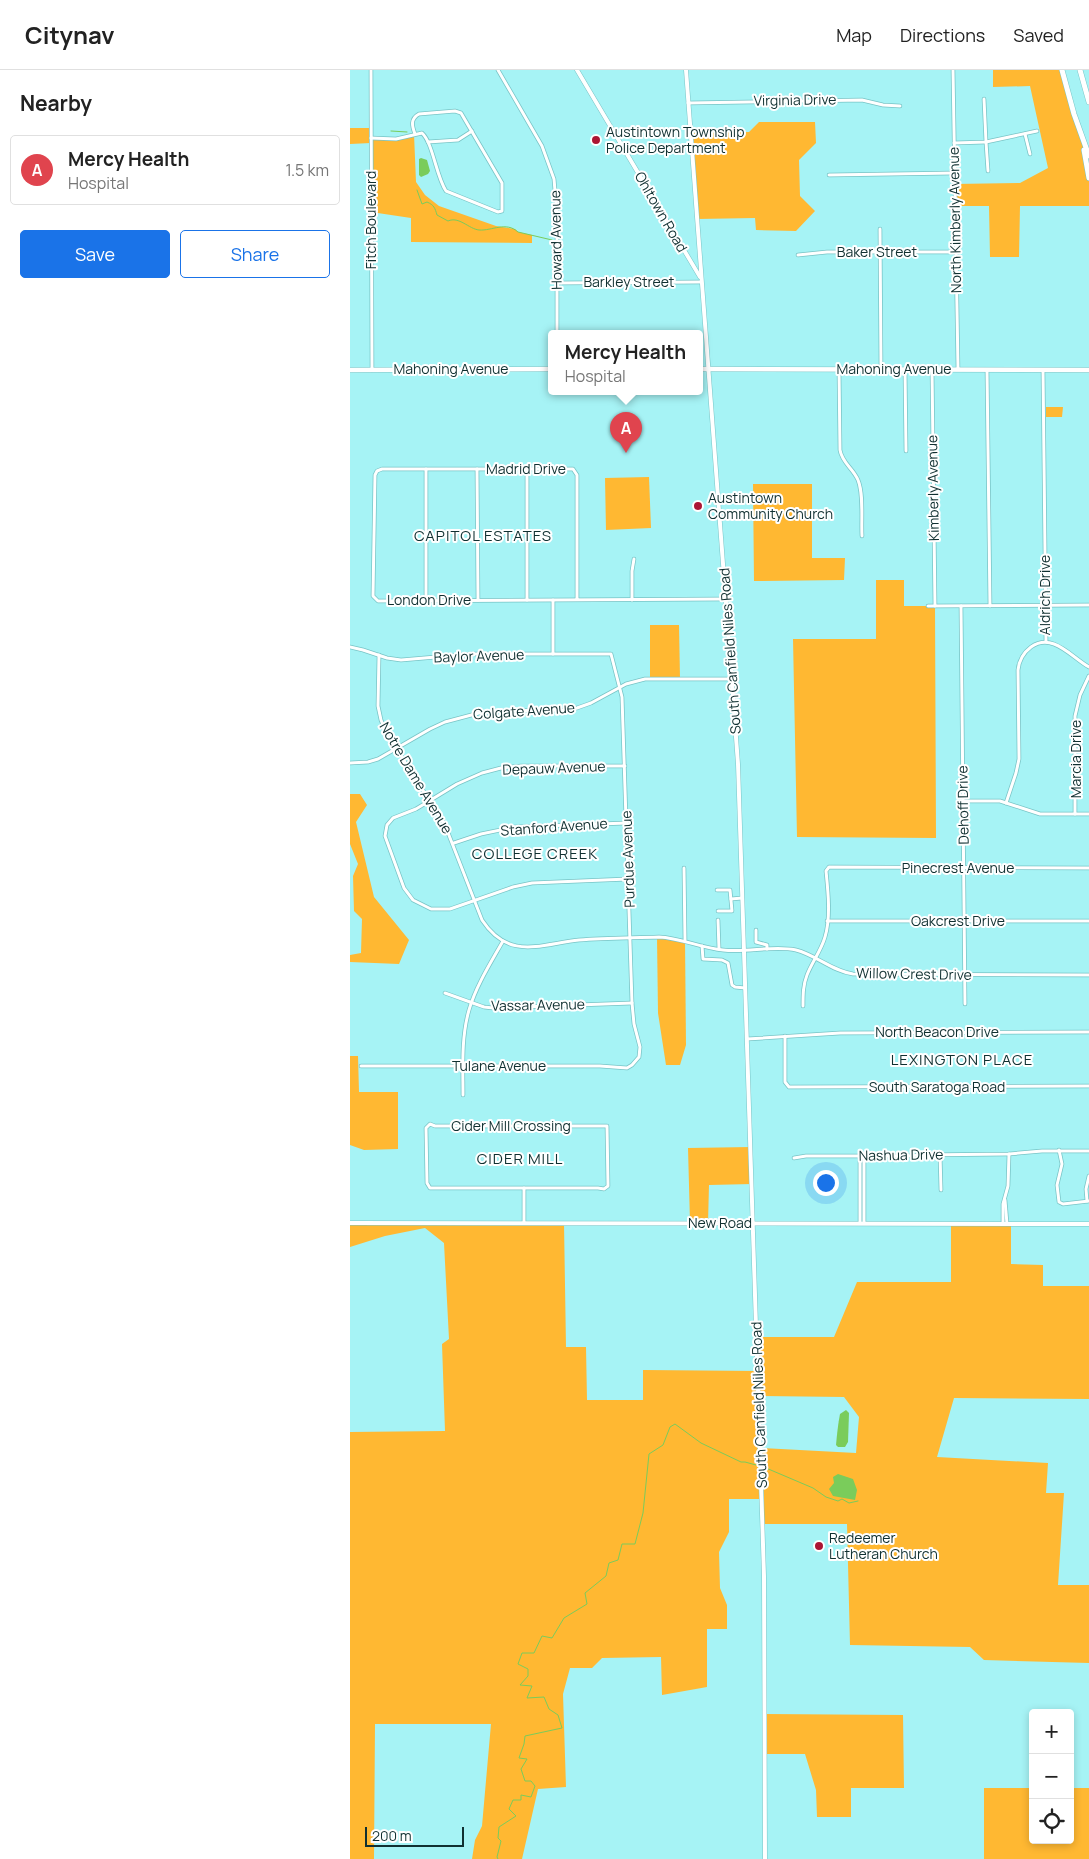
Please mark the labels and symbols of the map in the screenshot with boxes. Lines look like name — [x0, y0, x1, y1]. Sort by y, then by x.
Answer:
street label: Virginia Drive — [754, 89, 836, 110]
place label: Austintown Township Police Department — [606, 122, 744, 157]
marker: Austintown Township Police Department — [590, 134, 602, 146]
street label: North Kimberly Avenue — [944, 147, 965, 293]
street label: Ohltown Road — [631, 168, 692, 256]
street label: Fitch Boulevard — [361, 171, 380, 269]
street label: Howard Avenue — [545, 190, 566, 290]
street label: Baker Street — [837, 242, 918, 261]
street label: Barkley Street — [584, 272, 675, 291]
street label: Mahoning Avenue — [393, 359, 509, 378]
street label: Mahoning Avenue — [836, 359, 952, 378]
pin: A — [610, 412, 642, 453]
street label: Kimberly Avenue — [922, 435, 943, 541]
street label: Madrid Drive — [486, 459, 566, 478]
place label: Austintown Community Church — [708, 488, 833, 523]
marker: Austintown Community Church — [692, 500, 704, 512]
district label: CAPITOL ESTATES — [414, 525, 552, 546]
street label: Aldrich Drive — [1035, 555, 1054, 635]
street label: South Canfield Niles Road — [714, 567, 745, 735]
street label: London Drive — [387, 590, 471, 609]
street label: Baylor Avenue — [433, 644, 525, 667]
street label: Colgate Avenue — [472, 697, 575, 724]
street label: Notre Dame Avenue — [376, 718, 457, 837]
street label: Marcia Drive — [1066, 720, 1085, 798]
street label: Depauw Avenue — [502, 756, 606, 779]
street label: Dehoff Drive — [952, 765, 973, 845]
street label: Purdue Avenue — [616, 810, 639, 908]
street label: Stanford Avenue — [500, 813, 608, 840]
district label: COLLEGE CREEK — [472, 843, 598, 864]
street label: Pinecrest Avenue — [902, 858, 1014, 877]
street label: Oakcrest Drive — [911, 911, 1005, 930]
street label: Willow Crest Drive — [856, 963, 972, 984]
street label: Vassar Avenue — [491, 994, 585, 1015]
street label: North Beacon Drive — [875, 1022, 999, 1041]
district label: LEXINGTON PLACE — [891, 1049, 1033, 1070]
street label: Tulane Avenue — [452, 1056, 546, 1075]
street label: South Saratoga Road — [869, 1077, 1005, 1096]
street label: Cider Mill Crossing — [451, 1116, 571, 1135]
street label: Nashua Drive — [859, 1144, 943, 1165]
district label: CIDER MILL — [477, 1148, 563, 1169]
your location — [813, 1170, 839, 1196]
street label: New Road — [688, 1213, 752, 1232]
street label: South Canfield Niles Road — [746, 1321, 771, 1489]
place label: Redeemer Lutheran Church — [829, 1528, 938, 1563]
marker: Redeemer Lutheran Church — [813, 1540, 825, 1552]
scale bar — [365, 1824, 464, 1847]

